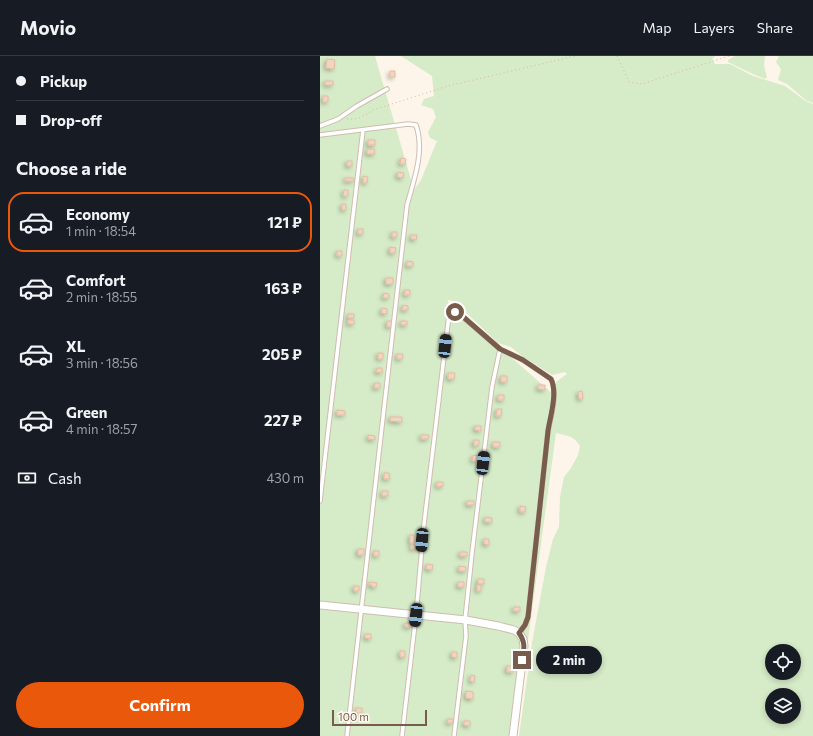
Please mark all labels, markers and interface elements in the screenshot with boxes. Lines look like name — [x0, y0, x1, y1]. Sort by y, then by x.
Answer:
text: Movio — [20, 16, 76, 39]
text: Map — [643, 19, 671, 36]
text: Layers — [693, 19, 735, 36]
text: Share — [757, 19, 793, 36]
text: Pickup — [40, 72, 87, 90]
text: Drop-off — [40, 111, 102, 129]
text: Choose a ride — [16, 157, 127, 179]
icon: car — [18, 204, 54, 240]
text: Economy — [66, 205, 130, 223]
text: 121 ₽ — [267, 213, 302, 231]
text: 1 min · 18:54 — [66, 223, 136, 239]
icon: car — [18, 270, 54, 306]
text: Comfort — [66, 271, 126, 289]
text: 163 ₽ — [265, 279, 302, 297]
text: 2 min · 18:55 — [66, 289, 137, 305]
route start — [446, 303, 464, 321]
car — [438, 333, 452, 359]
icon: car — [18, 336, 54, 372]
text: XL — [66, 337, 85, 355]
text: 205 ₽ — [262, 345, 302, 363]
text: 3 min · 18:56 — [66, 355, 138, 371]
icon: car — [18, 402, 54, 438]
text: Green — [66, 403, 107, 421]
text: 227 ₽ — [264, 411, 302, 429]
text: 4 min · 18:57 — [66, 421, 137, 437]
car — [476, 450, 490, 476]
icon: cash — [16, 467, 38, 489]
text: Cash — [48, 469, 82, 487]
text: 430 m — [266, 470, 304, 486]
car — [415, 528, 429, 552]
car — [409, 602, 423, 628]
map controls — [765, 644, 801, 724]
button: locate — [765, 644, 801, 680]
callout: 2 min — [536, 646, 602, 674]
route end — [513, 651, 531, 669]
text: 2 min — [553, 652, 585, 668]
button: Confirm — [16, 682, 304, 728]
button: layers — [765, 688, 801, 724]
scale bar — [332, 708, 427, 727]
text: 100 m — [338, 710, 369, 723]

